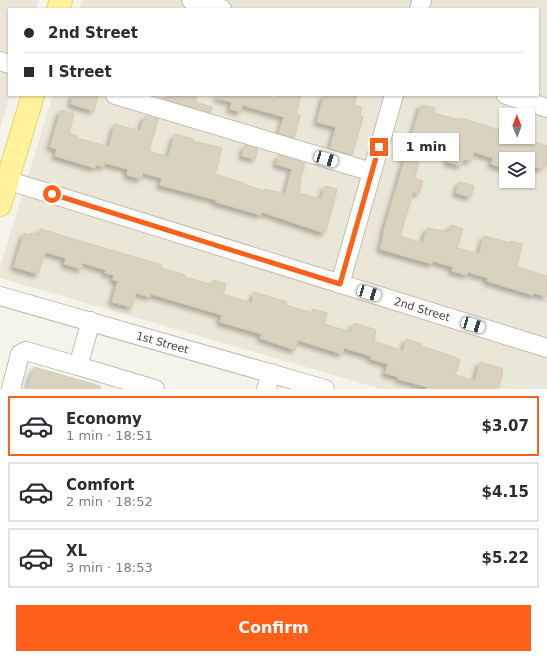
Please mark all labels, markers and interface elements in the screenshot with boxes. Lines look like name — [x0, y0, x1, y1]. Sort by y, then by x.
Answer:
text: 2nd Street — [48, 24, 138, 42]
text: I Street — [48, 63, 112, 81]
north arrow — [499, 108, 535, 144]
map controls — [499, 108, 535, 188]
callout: 1 min — [393, 133, 459, 161]
route end — [370, 138, 388, 156]
text: 1 min — [406, 139, 446, 154]
car — [313, 150, 339, 168]
button: layers — [499, 152, 535, 188]
route start — [43, 185, 61, 203]
car — [356, 284, 382, 302]
street label: 2nd Street — [392, 295, 452, 325]
car — [460, 316, 486, 334]
street label: 1st Street — [135, 329, 191, 357]
icon: car — [18, 408, 54, 444]
text: Economy — [66, 410, 142, 428]
text: $3.07 — [482, 417, 529, 435]
text: 1 min · 18:51 — [66, 428, 153, 443]
icon: car — [18, 474, 54, 510]
text: Comfort — [66, 476, 134, 494]
text: $4.15 — [482, 483, 529, 501]
text: 2 min · 18:52 — [66, 494, 153, 509]
icon: car — [18, 540, 54, 576]
text: XL — [66, 542, 87, 560]
text: $5.22 — [482, 549, 529, 567]
text: 3 min · 18:53 — [66, 560, 153, 575]
button: Confirm — [16, 605, 531, 651]

